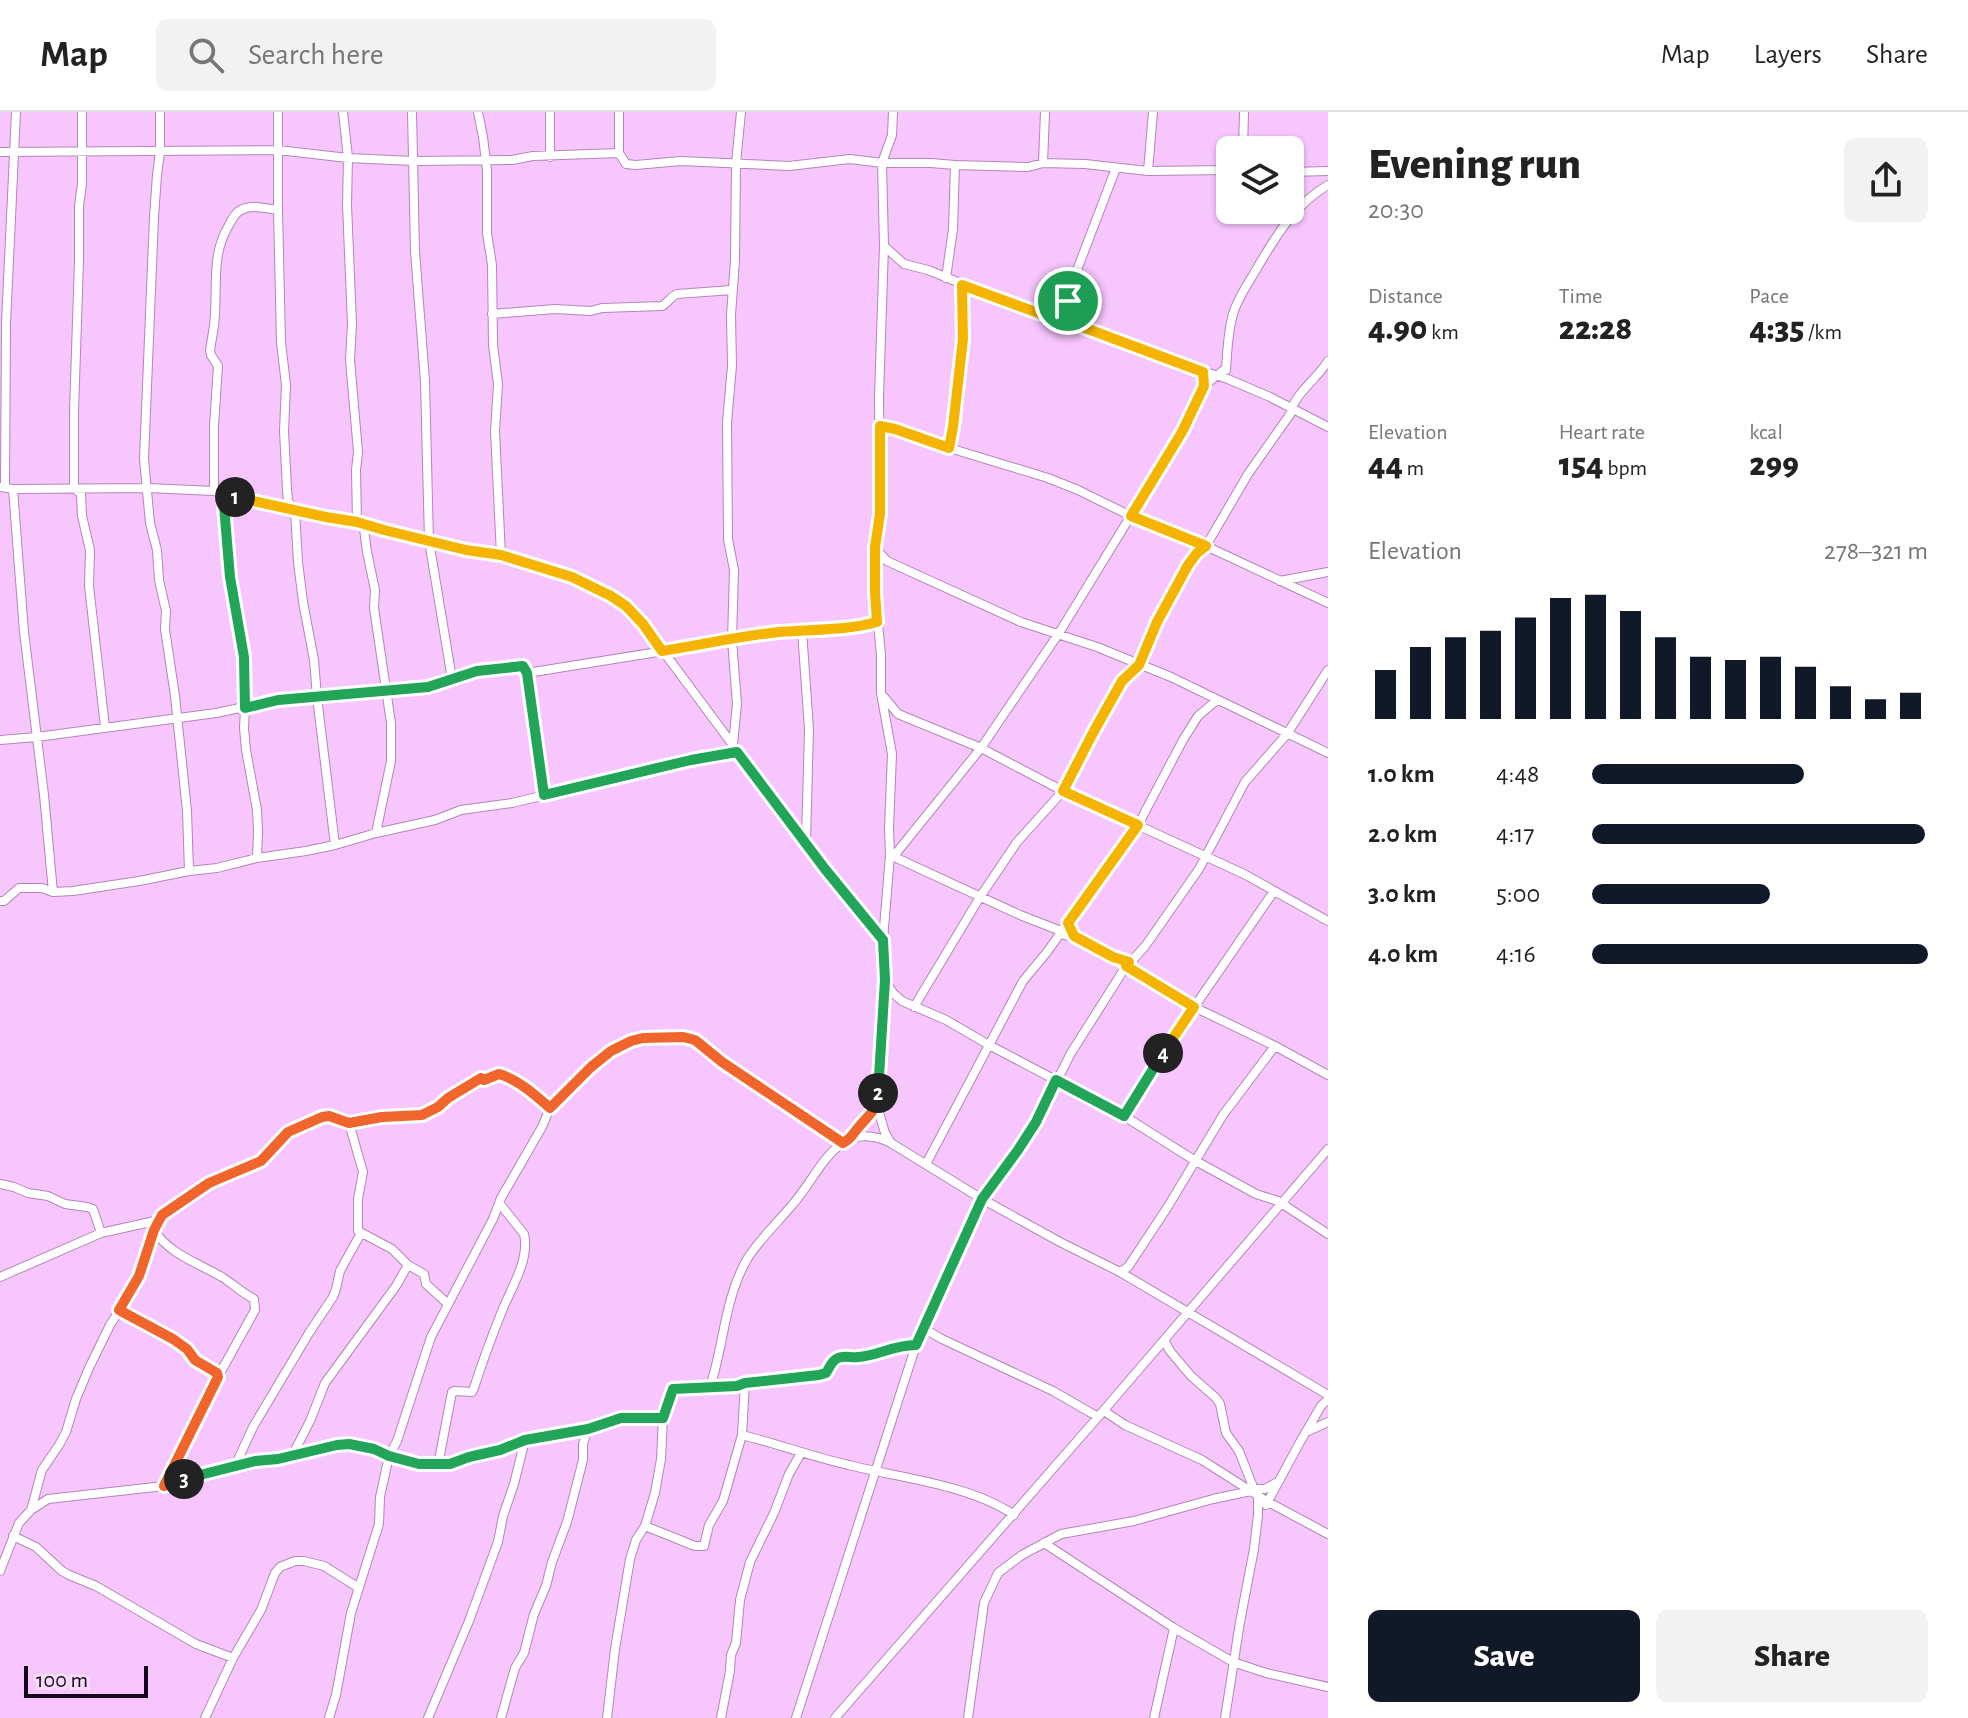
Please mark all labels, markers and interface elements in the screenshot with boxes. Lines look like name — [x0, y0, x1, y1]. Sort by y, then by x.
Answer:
search box — [156, 19, 716, 91]
icon: search — [184, 33, 228, 77]
text: Map — [40, 36, 108, 74]
text: Search here — [248, 40, 384, 70]
text: Map — [1661, 41, 1710, 69]
text: Layers — [1754, 41, 1822, 69]
text: Share — [1866, 41, 1928, 69]
map controls — [1216, 136, 1304, 224]
button: layers — [1216, 136, 1304, 224]
button: share — [1844, 138, 1928, 222]
text: Evening run — [1368, 143, 1581, 187]
text: 20:30 — [1368, 197, 1424, 223]
pin — [1034, 267, 1102, 335]
icon: arrive — [1046, 279, 1090, 323]
text: Distance — [1368, 285, 1443, 307]
text: Time — [1559, 285, 1603, 307]
text: Pace — [1749, 285, 1789, 307]
text: 4.90 — [1368, 312, 1427, 346]
text: 22:28 — [1559, 312, 1632, 346]
text: 4:35 — [1749, 312, 1804, 346]
text: km — [1427, 321, 1459, 343]
text: /km — [1804, 321, 1842, 343]
text: Elevation — [1368, 421, 1448, 443]
text: Heart rate — [1559, 421, 1645, 443]
text: kcal — [1749, 421, 1783, 443]
text: 44 — [1368, 448, 1403, 482]
text: 154 — [1559, 448, 1604, 482]
text: 299 — [1749, 448, 1799, 482]
text: m — [1403, 457, 1424, 479]
text: bpm — [1604, 457, 1647, 479]
pin: 1 — [215, 477, 255, 517]
text: 1 — [231, 486, 239, 508]
text: Elevation — [1368, 538, 1462, 564]
text: 278–321 m — [1824, 538, 1928, 564]
text: 1.0 km — [1368, 761, 1435, 787]
text: 4:48 — [1496, 761, 1539, 787]
text: 2.0 km — [1368, 821, 1438, 847]
text: 4:17 — [1496, 821, 1534, 847]
text: 3.0 km — [1368, 881, 1436, 907]
text: 5:00 — [1496, 881, 1540, 907]
text: 4.0 km — [1368, 941, 1438, 967]
text: 4:16 — [1496, 941, 1536, 967]
pin: 4 — [1143, 1033, 1183, 1073]
text: 4 — [1157, 1042, 1169, 1064]
pin: 2 — [858, 1073, 898, 1113]
text: 2 — [873, 1082, 883, 1104]
pin: 3 — [164, 1459, 204, 1499]
text: 3 — [179, 1468, 189, 1490]
button: Save — [1368, 1610, 1640, 1702]
button: Share — [1656, 1610, 1928, 1702]
scale bar — [24, 1662, 148, 1698]
text: 100 m — [36, 1669, 88, 1691]

